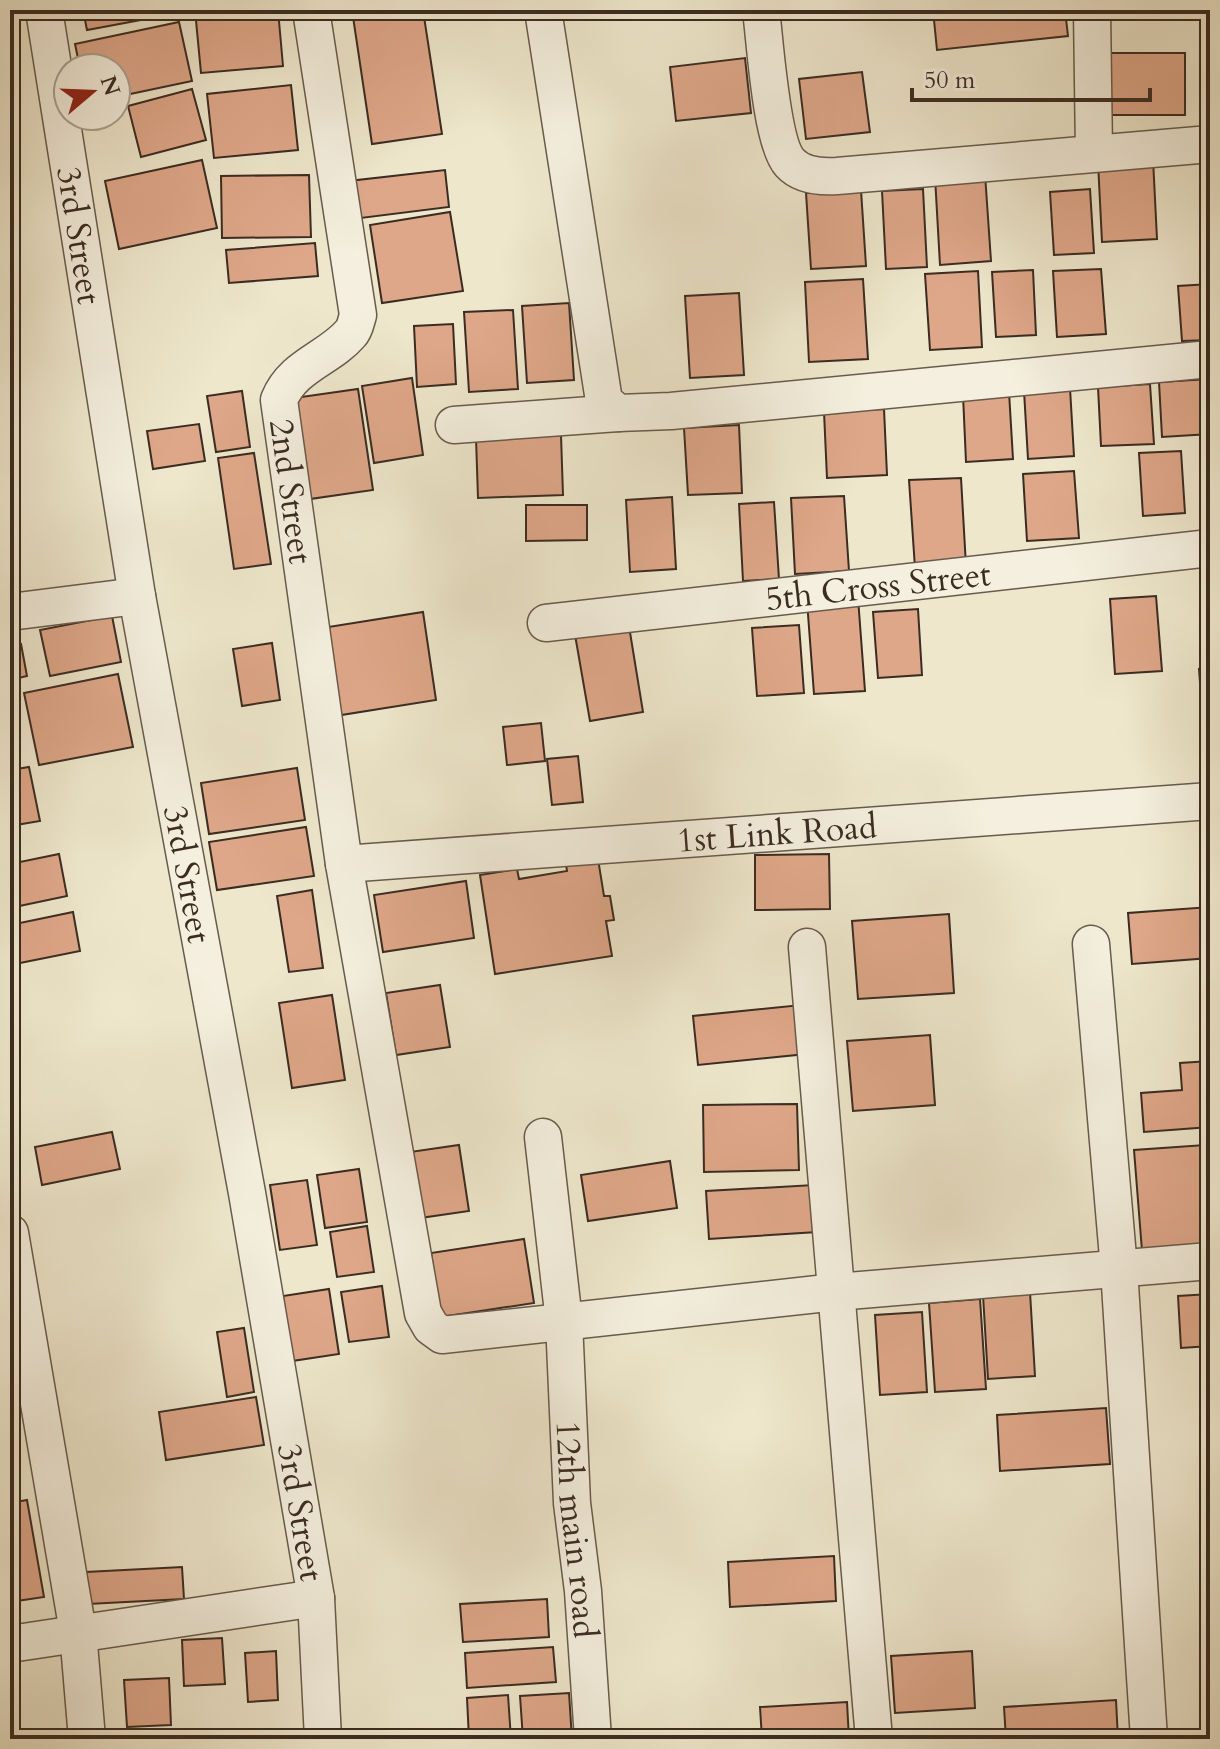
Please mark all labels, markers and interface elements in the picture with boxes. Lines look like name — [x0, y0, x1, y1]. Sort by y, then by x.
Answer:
north arrow — [52, 52, 132, 132]
scale bar — [912, 52, 1150, 102]
text: 50 m — [924, 64, 976, 97]
text: N — [93, 72, 127, 100]
street label: 3rd Street — [45, 163, 112, 308]
street label: 2nd Street — [258, 416, 324, 567]
street label: 5th Cross Street — [763, 551, 993, 622]
street label: 3rd Street — [152, 802, 222, 947]
street label: 1st Link Road — [675, 803, 878, 864]
street label: 12th main road — [544, 1419, 608, 1640]
street label: 3rd Street — [266, 1440, 335, 1585]

